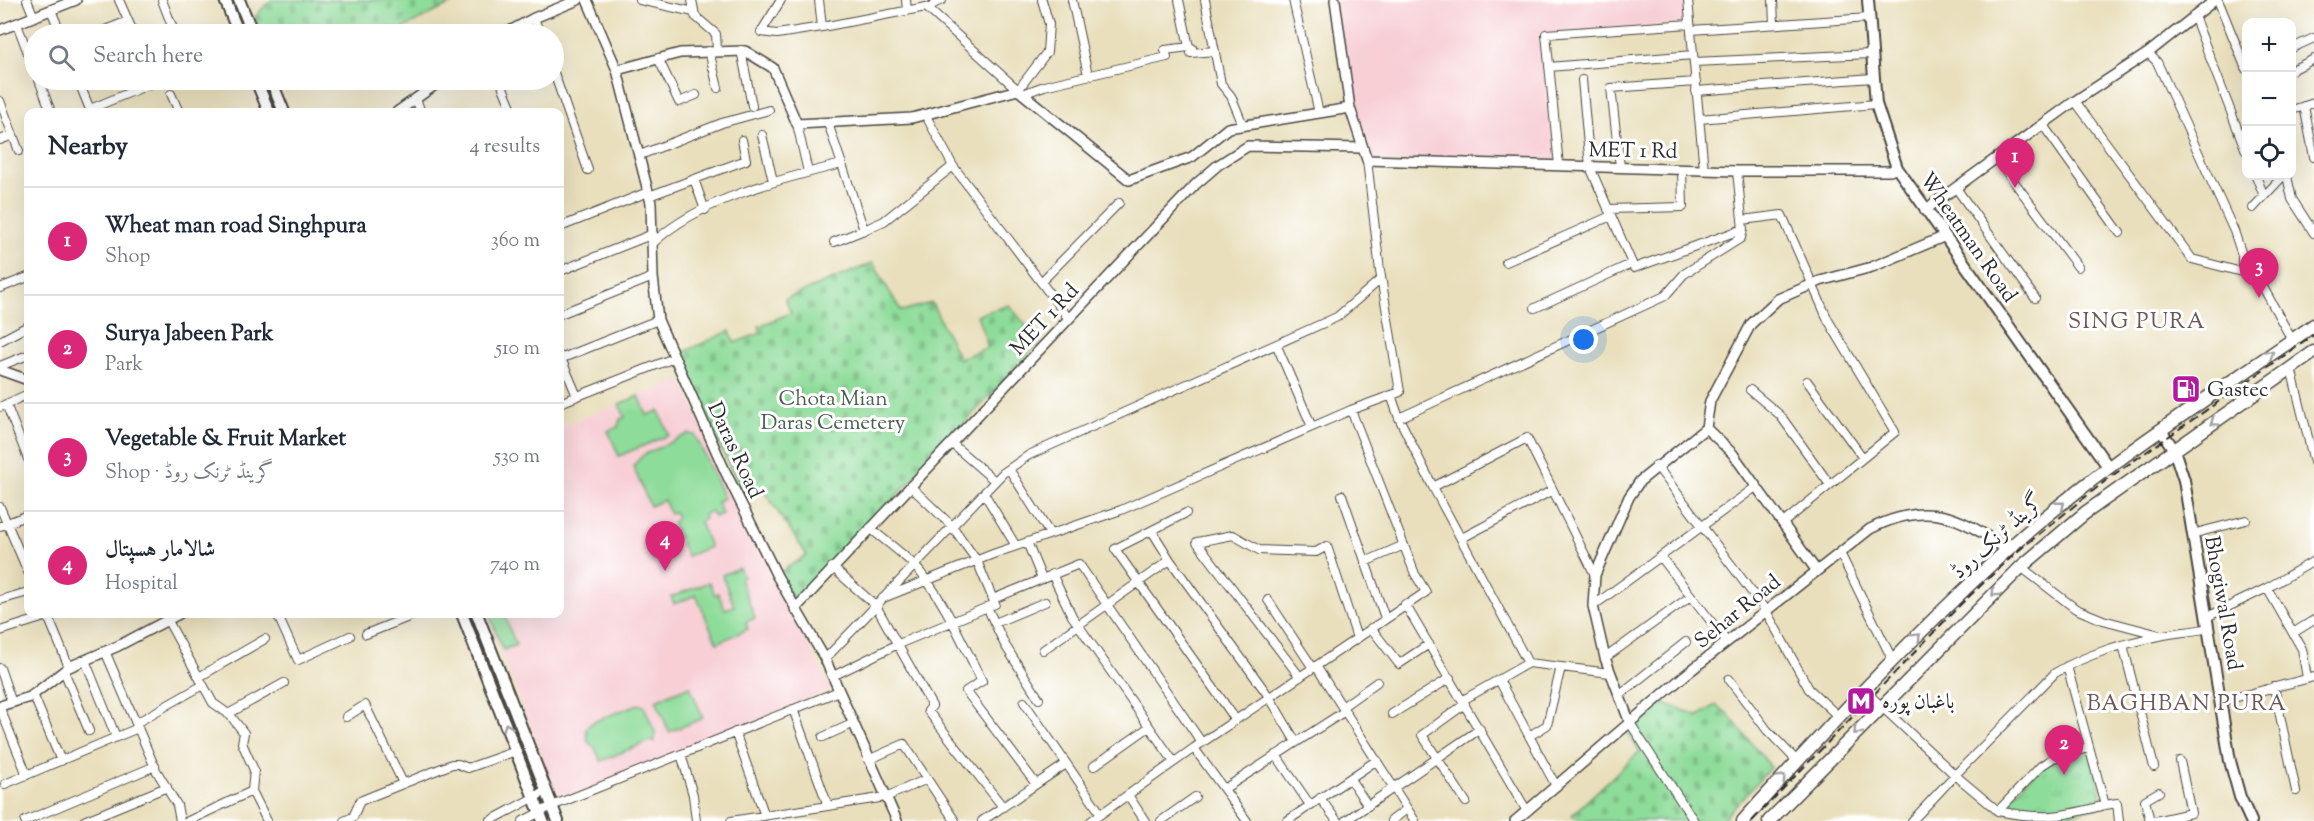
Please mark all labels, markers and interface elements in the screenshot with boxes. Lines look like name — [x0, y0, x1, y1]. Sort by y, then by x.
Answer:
map controls — [2242, 18, 2296, 180]
button: + — [2242, 18, 2296, 72]
search box — [24, 24, 564, 90]
icon: search — [45, 41, 78, 74]
text: Search here — [93, 41, 203, 73]
button: − — [2242, 72, 2296, 126]
button: locate — [2242, 126, 2296, 180]
text: Nearby — [48, 129, 128, 166]
text: 4 results — [469, 133, 540, 162]
street label: MET 1 Rd — [1588, 136, 1678, 168]
pin: 1 — [1996, 138, 2034, 188]
street label: Wheatman Road — [1911, 167, 2024, 310]
text: Wheat man road Singhpura — [105, 211, 367, 243]
text: 1 — [64, 227, 71, 256]
text: 360 m — [491, 227, 540, 256]
text: Shop — [105, 243, 150, 272]
pin: 3 — [2240, 248, 2278, 298]
street label: MET 1 Rd — [1004, 277, 1087, 363]
district label: SING PURA — [2068, 307, 2206, 339]
text: Surya Jabeen Park — [105, 319, 273, 351]
your location — [1569, 325, 1598, 354]
text: 2 — [63, 335, 72, 364]
text: 510 m — [495, 335, 540, 364]
one-way arrow — [2264, 350, 2274, 362]
text: Park — [105, 351, 143, 380]
fuel station icon: Gastec — [2170, 373, 2202, 405]
place label: Gastec — [2207, 376, 2269, 406]
park label: Chota Mian Daras Cemetery — [761, 385, 906, 439]
street label: Daras Road — [699, 398, 770, 504]
one-way arrow — [2210, 415, 2221, 426]
text: Vegetable & Fruit Market — [105, 424, 346, 456]
text: 3 — [63, 443, 72, 472]
text: 530 m — [494, 443, 540, 472]
text: Shop · گرینڈ ٹرنک روڈ — [105, 459, 273, 488]
street label: گرینڈ ٹرنک روڈ — [1945, 487, 2051, 587]
one-way arrow — [2054, 502, 2065, 513]
pin: 4 — [646, 522, 684, 571]
street label: Bhogiwal Road — [2195, 534, 2249, 673]
text: شالامار ہسپتال — [105, 535, 215, 567]
text: 4 — [62, 551, 73, 580]
text: 740 m — [490, 551, 540, 580]
street label: Sehar Road — [1689, 568, 1788, 657]
text: Hospital — [105, 570, 178, 599]
one-way arrow — [1991, 585, 2002, 596]
one-way arrow — [1910, 634, 1921, 645]
metro station icon: باغبان پورہ — [1845, 685, 1877, 717]
place label: باغبان پورہ — [1882, 688, 1955, 718]
district label: BAGHBAN PURA — [2087, 689, 2287, 721]
one-way arrow — [501, 723, 514, 733]
one-way arrow — [1853, 723, 1864, 734]
pin: 2 — [2044, 726, 2084, 775]
one-way arrow — [1775, 774, 1786, 785]

